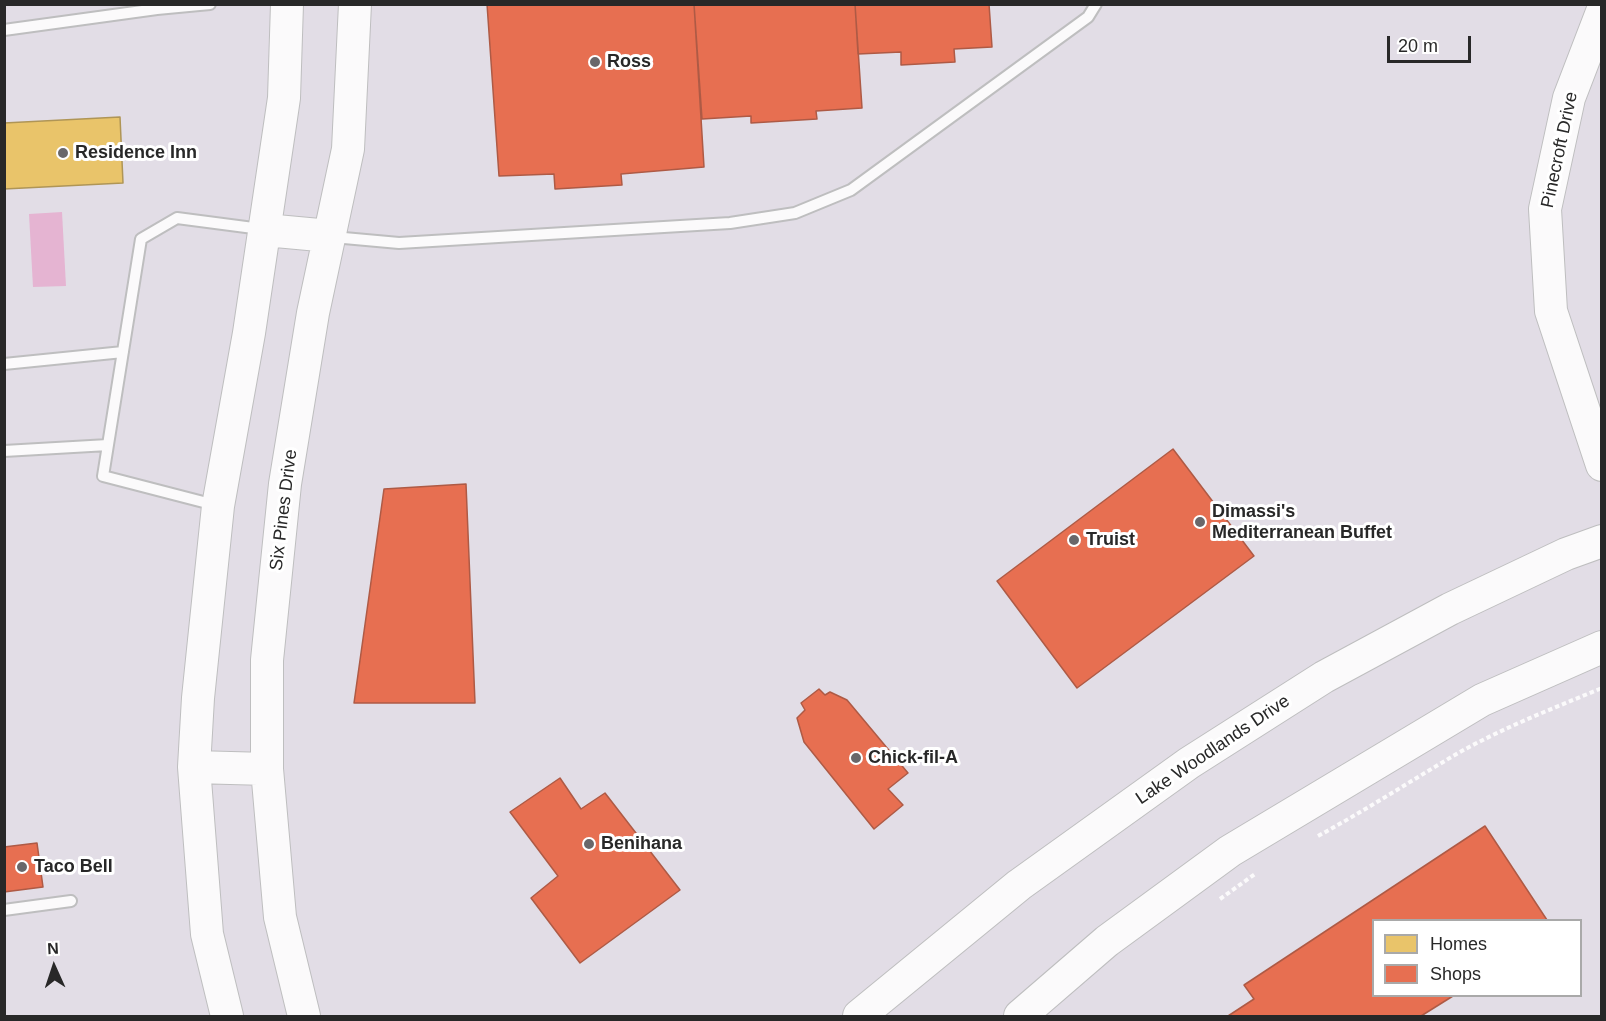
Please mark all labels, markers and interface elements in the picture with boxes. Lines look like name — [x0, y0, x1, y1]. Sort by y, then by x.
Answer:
scale bar — [1390, 24, 1474, 62]
text: 20 m — [1398, 36, 1438, 56]
place label: Ross — [607, 51, 651, 73]
marker: Ross — [588, 55, 602, 69]
street label: Pinecroft Drive — [1537, 90, 1583, 210]
place label: Residence Inn — [75, 142, 197, 164]
marker: Residence Inn — [56, 146, 70, 160]
street label: Six Pines Drive — [266, 448, 302, 572]
place label: Dimassi's Mediterranean Buffet — [1212, 501, 1392, 544]
marker: Dimassi's Mediterranean Buffet — [1193, 515, 1207, 529]
place label: Truist — [1086, 529, 1135, 551]
marker: Truist — [1067, 533, 1081, 547]
street label: Lake Woodlands Drive — [1132, 691, 1294, 809]
place label: Chick-fil-A — [868, 747, 958, 769]
marker: Chick-fil-A — [849, 751, 863, 765]
place label: Benihana — [601, 833, 682, 855]
marker: Benihana — [582, 837, 596, 851]
place label: Taco Bell — [34, 856, 113, 878]
marker: Taco Bell — [15, 860, 29, 874]
legend — [1372, 919, 1582, 997]
text: Homes — [1430, 934, 1487, 954]
north arrow — [24, 937, 84, 997]
text: N — [47, 940, 59, 957]
text: Shops — [1430, 964, 1481, 984]

